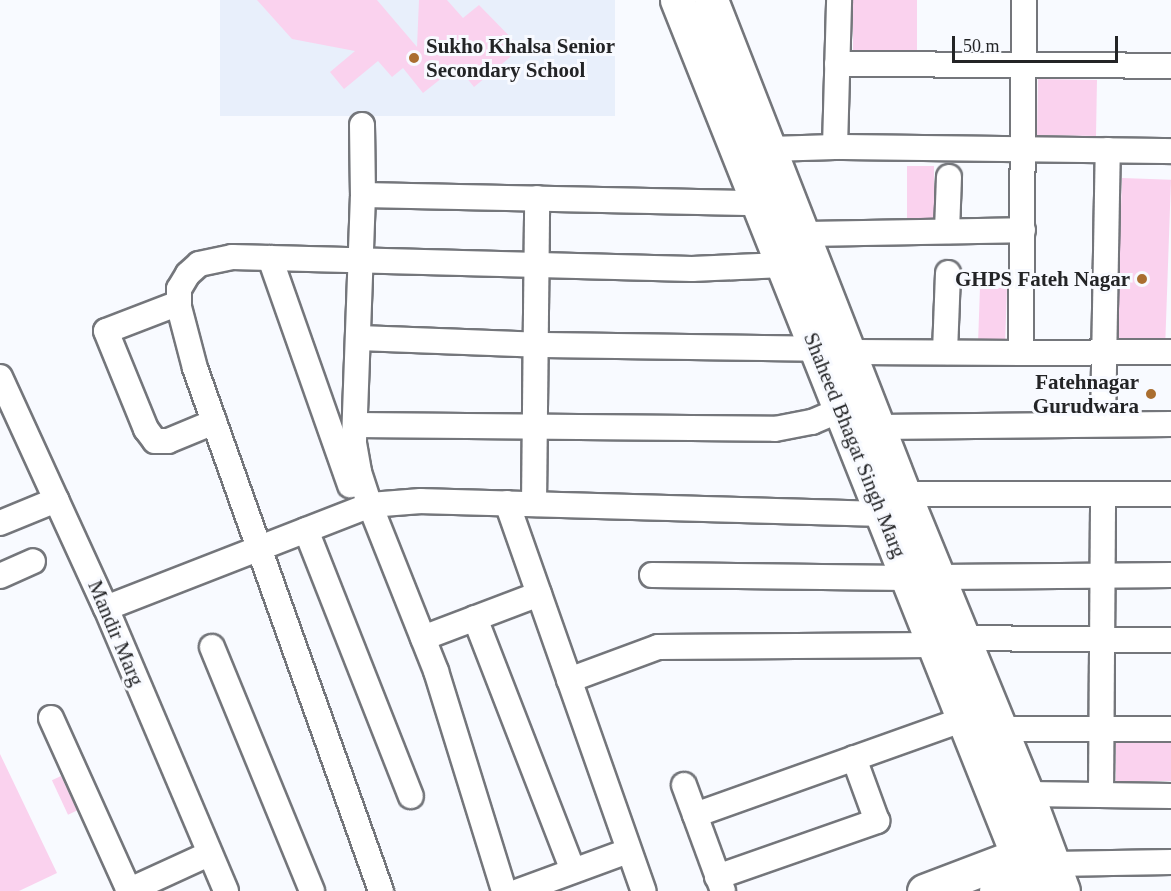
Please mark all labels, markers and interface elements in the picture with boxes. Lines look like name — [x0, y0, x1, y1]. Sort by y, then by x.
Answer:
scale bar — [955, 24, 1122, 62]
place label: Sukho Khalsa Senior Secondary School — [426, 33, 638, 83]
text: 50 m — [963, 36, 1000, 56]
marker: Sukho Khalsa Senior Secondary School — [407, 51, 421, 65]
place label: GHPS Fateh Nagar — [939, 266, 1130, 292]
marker: GHPS Fateh Nagar — [1135, 272, 1149, 286]
street label: Shaheed Bhagat Singh Marg — [791, 310, 919, 580]
place label: Fatehnagar Gurudwara — [1019, 369, 1139, 419]
marker: Fatehnagar Gurudwara — [1144, 387, 1158, 401]
street label: Mandir Marg — [79, 569, 153, 697]

